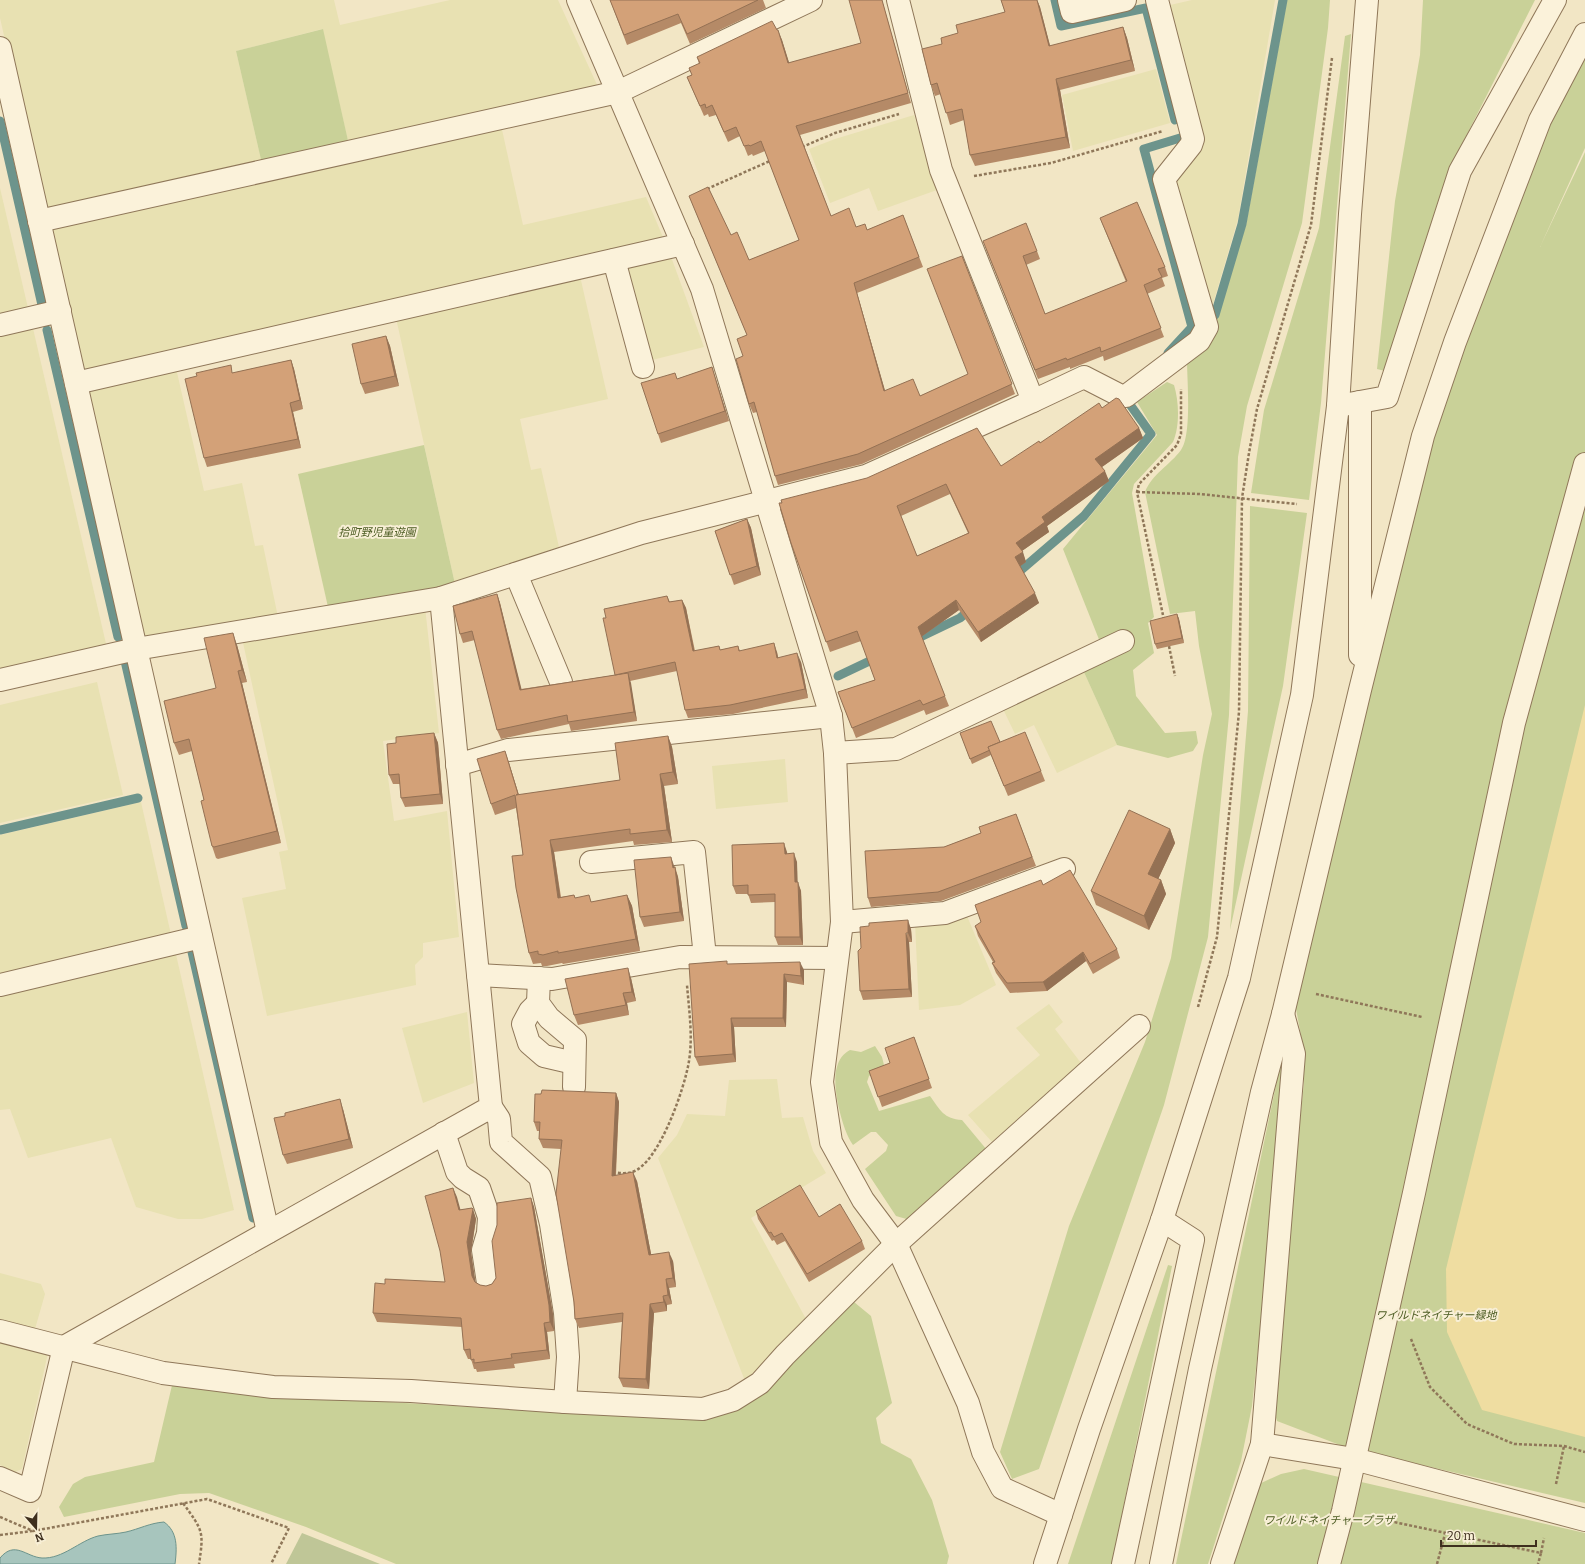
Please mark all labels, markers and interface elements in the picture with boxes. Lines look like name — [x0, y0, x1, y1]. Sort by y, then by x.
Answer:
park label: 拾町野児童遊園 — [339, 526, 417, 539]
park label: ワイルドネイチャー緑地 — [1376, 1309, 1497, 1322]
north arrow — [16, 1508, 56, 1548]
park label: ワイルドネイチャープラザ — [1263, 1514, 1397, 1527]
scale bar — [1441, 1522, 1536, 1548]
text: N — [33, 1529, 45, 1545]
text: 20 m — [1447, 1529, 1476, 1543]

